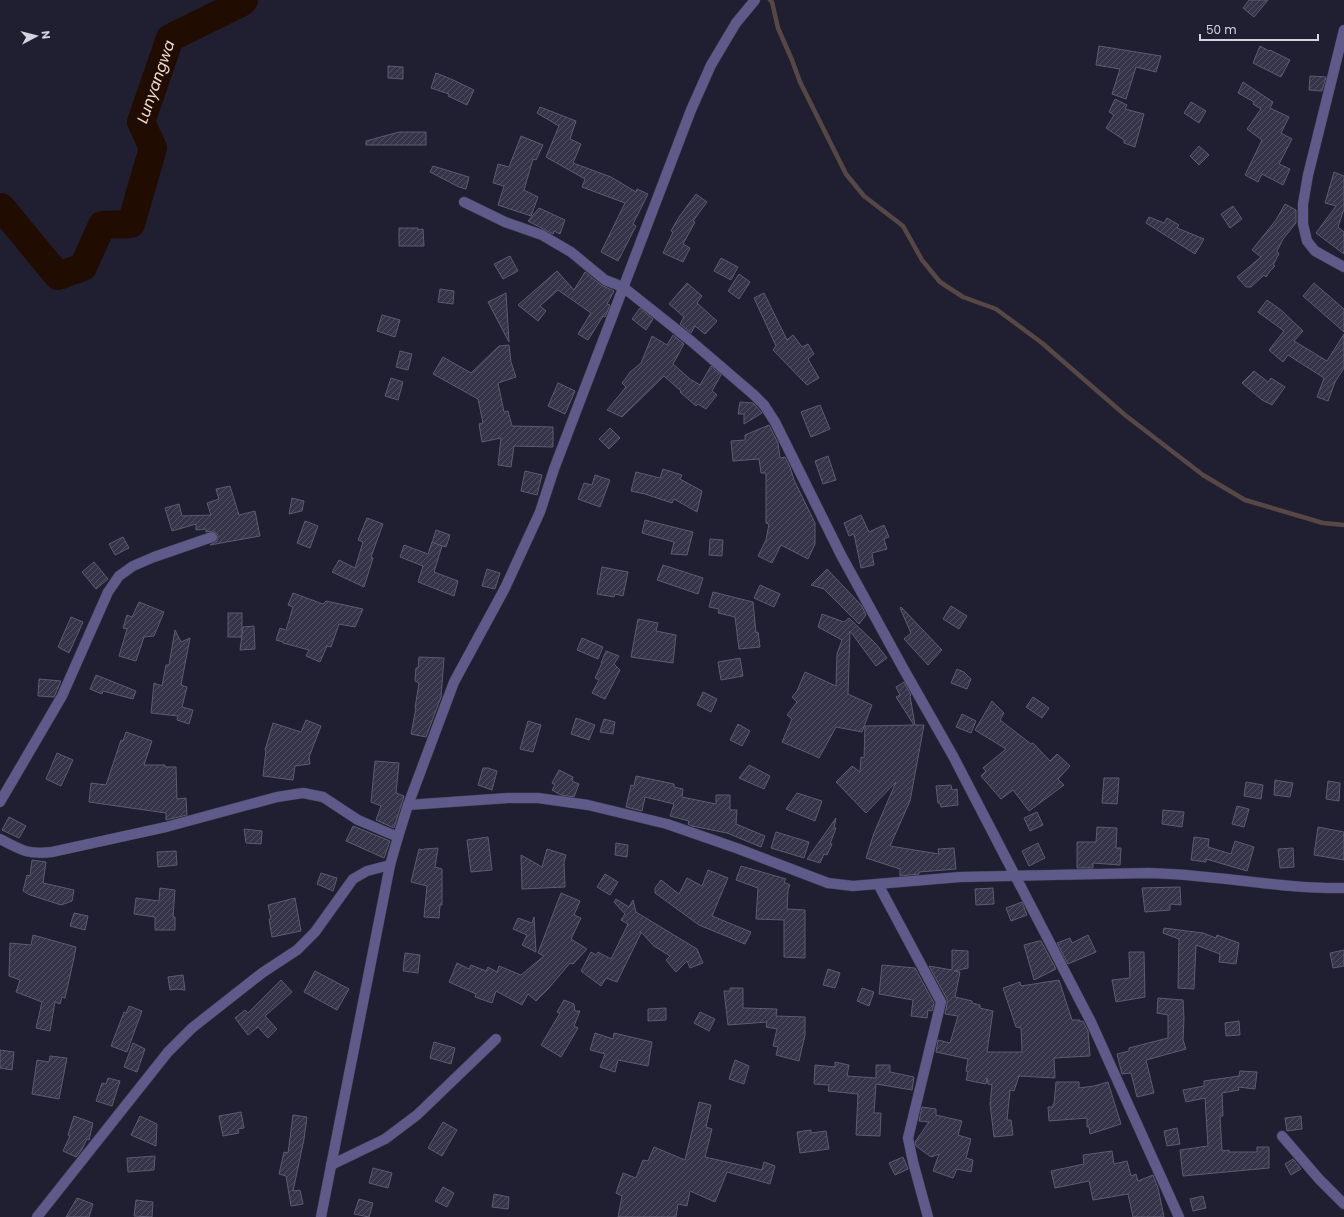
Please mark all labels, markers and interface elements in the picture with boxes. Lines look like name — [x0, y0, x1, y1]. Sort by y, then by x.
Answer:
north arrow — [16, 16, 56, 56]
scale bar — [1200, 16, 1318, 42]
text: 50 m — [1206, 21, 1237, 38]
text: N — [37, 30, 54, 40]
water label: Lunyangwa — [131, 37, 179, 126]

